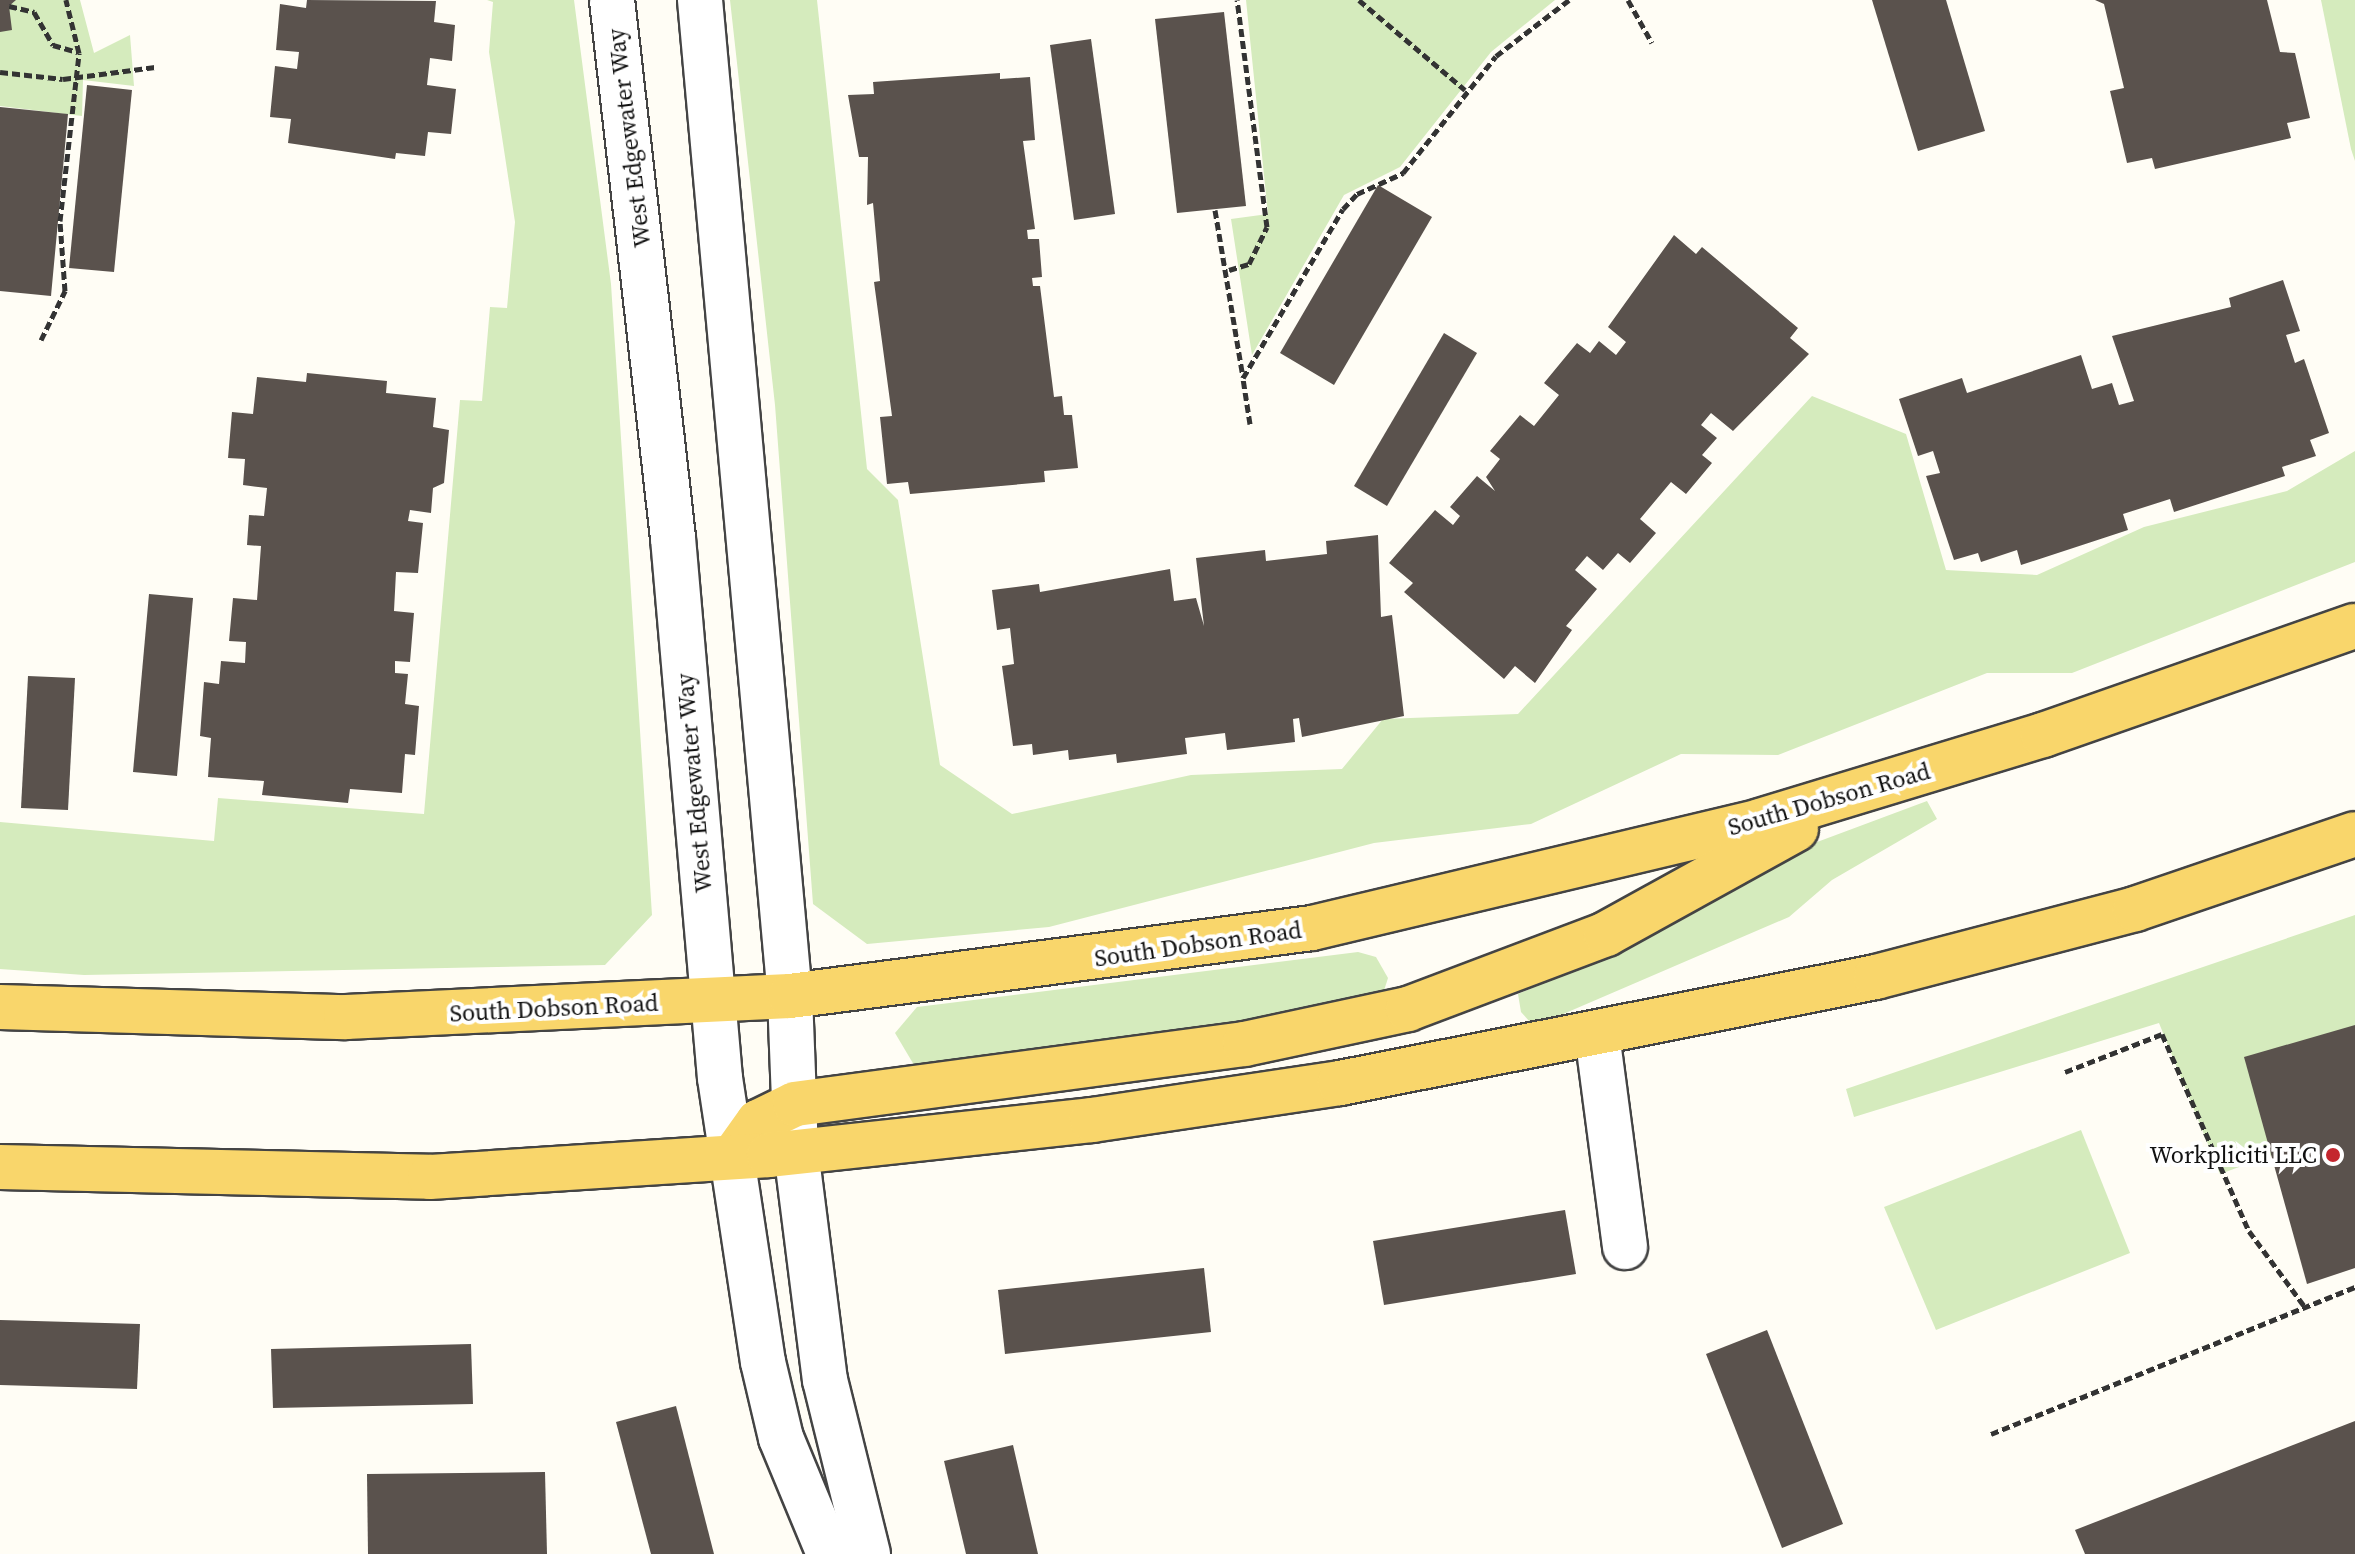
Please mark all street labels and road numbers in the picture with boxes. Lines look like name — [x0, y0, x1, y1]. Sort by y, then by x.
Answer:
street label: West Edgewater Way — [601, 27, 657, 249]
street label: West Edgewater Way — [670, 672, 718, 894]
street label: South Dobson Road — [1725, 756, 1933, 842]
street label: South Dobson Road — [1093, 915, 1303, 973]
street label: South Dobson Road — [449, 988, 659, 1028]

